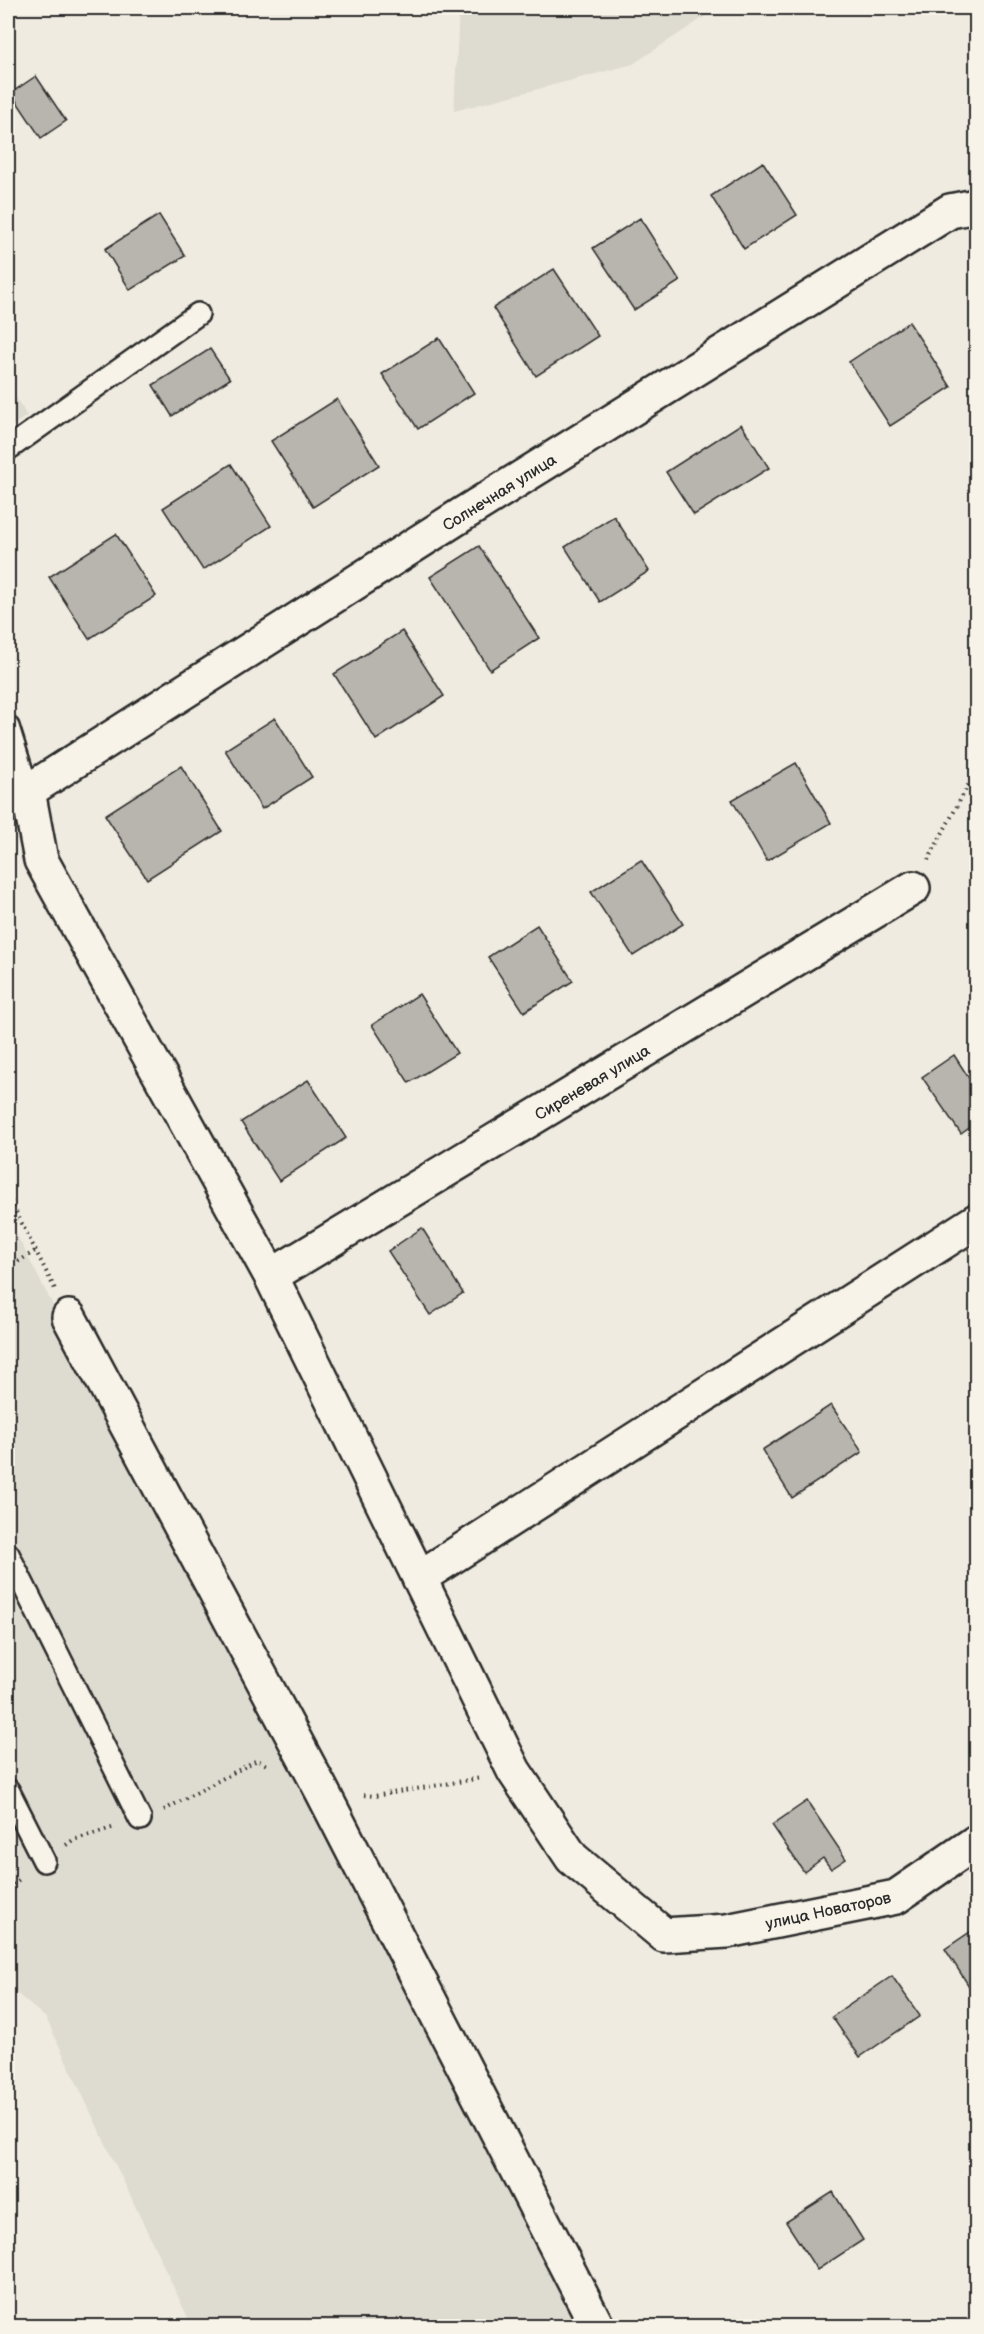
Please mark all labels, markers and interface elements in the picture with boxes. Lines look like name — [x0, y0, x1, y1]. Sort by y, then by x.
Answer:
street label: Солнечная улица — [439, 450, 561, 536]
street label: Сиреневая улица — [532, 1041, 654, 1125]
street label: улица Новаторов — [764, 1889, 893, 1934]

